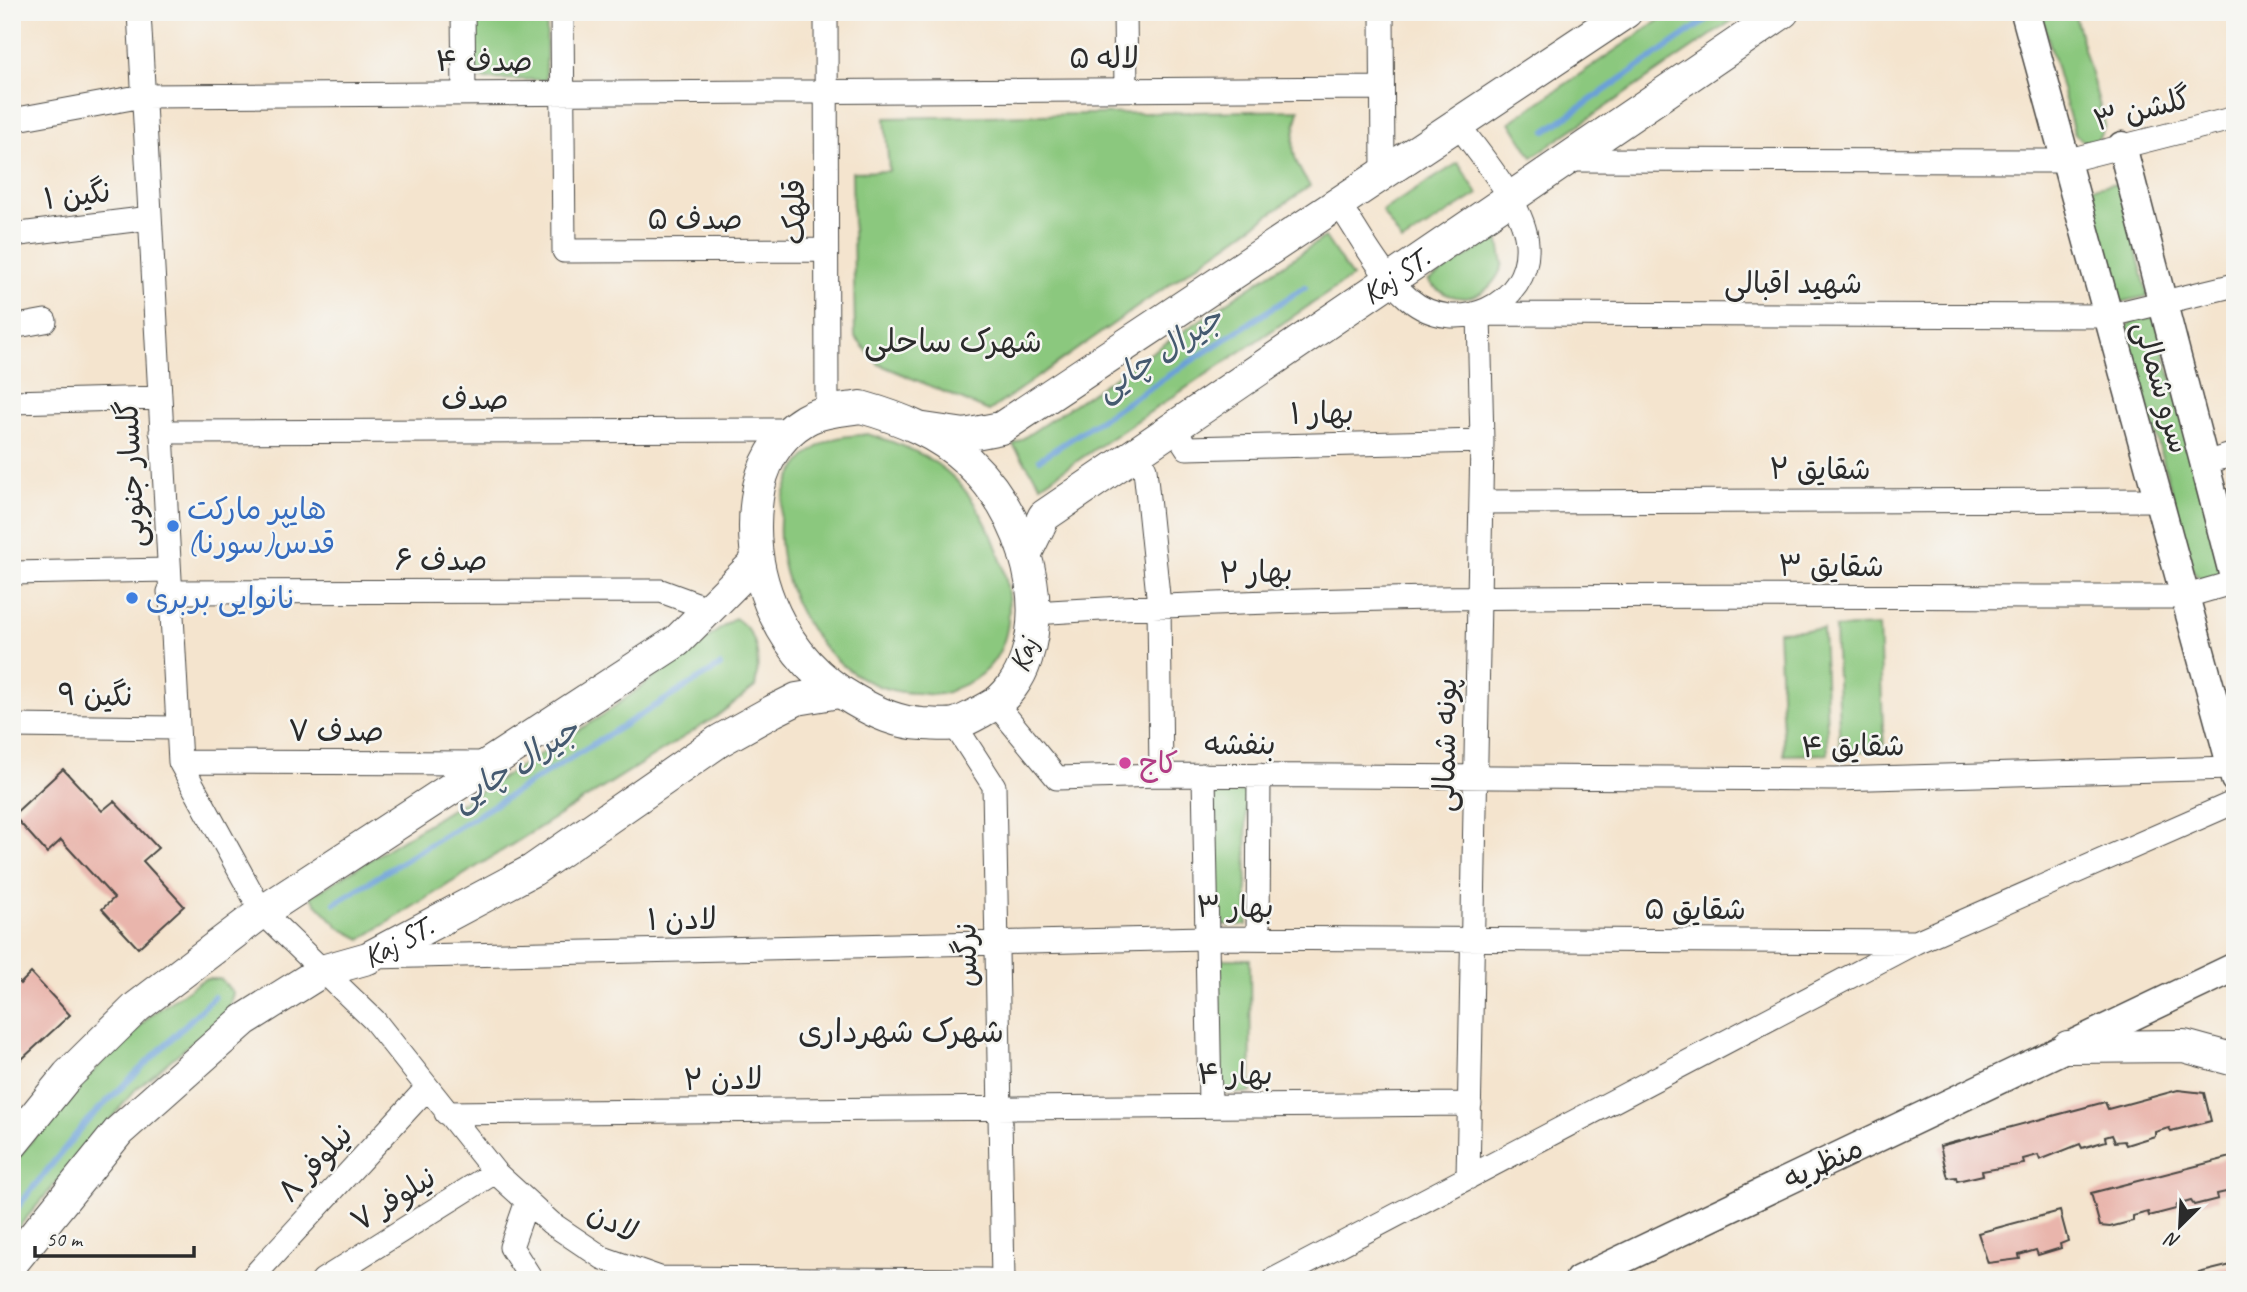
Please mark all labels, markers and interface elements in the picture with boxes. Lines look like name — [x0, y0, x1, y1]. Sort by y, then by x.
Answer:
street label: لاله ۵ — [1069, 39, 1139, 77]
street label: صدف ۴ — [435, 42, 533, 80]
street label: گلشن ۳ — [2089, 79, 2195, 139]
street label: نگین ۱ — [42, 172, 112, 218]
street label: قلهک — [775, 179, 813, 245]
street label: صدف ۵ — [647, 200, 743, 238]
street label: Kaj ST. — [1354, 239, 1438, 313]
street label: شهید اقبالی — [1724, 264, 1862, 302]
water label: جیرال چایی — [1087, 296, 1232, 409]
street label: سرو شمالی — [2125, 316, 2199, 458]
district label: شهرک ساحلی — [864, 321, 1042, 362]
street label: صدف — [441, 380, 509, 418]
street label: بهار ۱ — [1290, 393, 1354, 433]
street label: گلسار جنوبی — [108, 399, 155, 549]
street label: شقایق ۲ — [1769, 450, 1871, 488]
place label: هایپر مارکت قدس(سورنا) — [187, 490, 335, 563]
marker: هایپر مارکت قدس(سورنا) — [165, 518, 181, 534]
street label: صدف ۶ — [395, 541, 487, 579]
street label: شقایق ۳ — [1778, 547, 1884, 585]
street label: بهار ۲ — [1219, 552, 1293, 592]
place label: نانوایی بربری — [146, 579, 296, 617]
marker: نانوایی بربری — [124, 590, 140, 606]
street label: Kaj — [1000, 631, 1047, 677]
street label: نگین ۹ — [57, 675, 133, 715]
street label: پونه شمالی — [1425, 678, 1465, 812]
water label: جیرال چایی — [443, 708, 588, 820]
street label: صدف ۷ — [288, 712, 384, 750]
street label: بنفشه — [1204, 725, 1276, 763]
street label: شقایق ۴ — [1801, 726, 1905, 766]
place label: کاج — [1139, 744, 1178, 783]
marker: کاج — [1117, 755, 1133, 771]
street label: بهار ۳ — [1196, 888, 1274, 926]
street label: شقایق ۵ — [1644, 890, 1746, 928]
street label: لادن ۱ — [647, 899, 717, 939]
street label: Kaj ST. — [356, 907, 441, 976]
street label: نرگس — [946, 922, 986, 988]
district label: شهرک شهرداری — [798, 1011, 1004, 1052]
street label: بهار ۴ — [1197, 1055, 1273, 1093]
street label: لادن ۲ — [683, 1059, 763, 1099]
street label: نیلوفر ۸ — [269, 1116, 361, 1211]
street label: منظریه — [1777, 1128, 1869, 1198]
street label: نیلوفر ۷ — [343, 1158, 443, 1241]
north arrow — [2146, 1190, 2216, 1260]
street label: لادن — [581, 1193, 645, 1251]
scale bar — [35, 1215, 194, 1259]
text: 50 m — [46, 1226, 84, 1252]
text: N — [2160, 1226, 2184, 1254]

